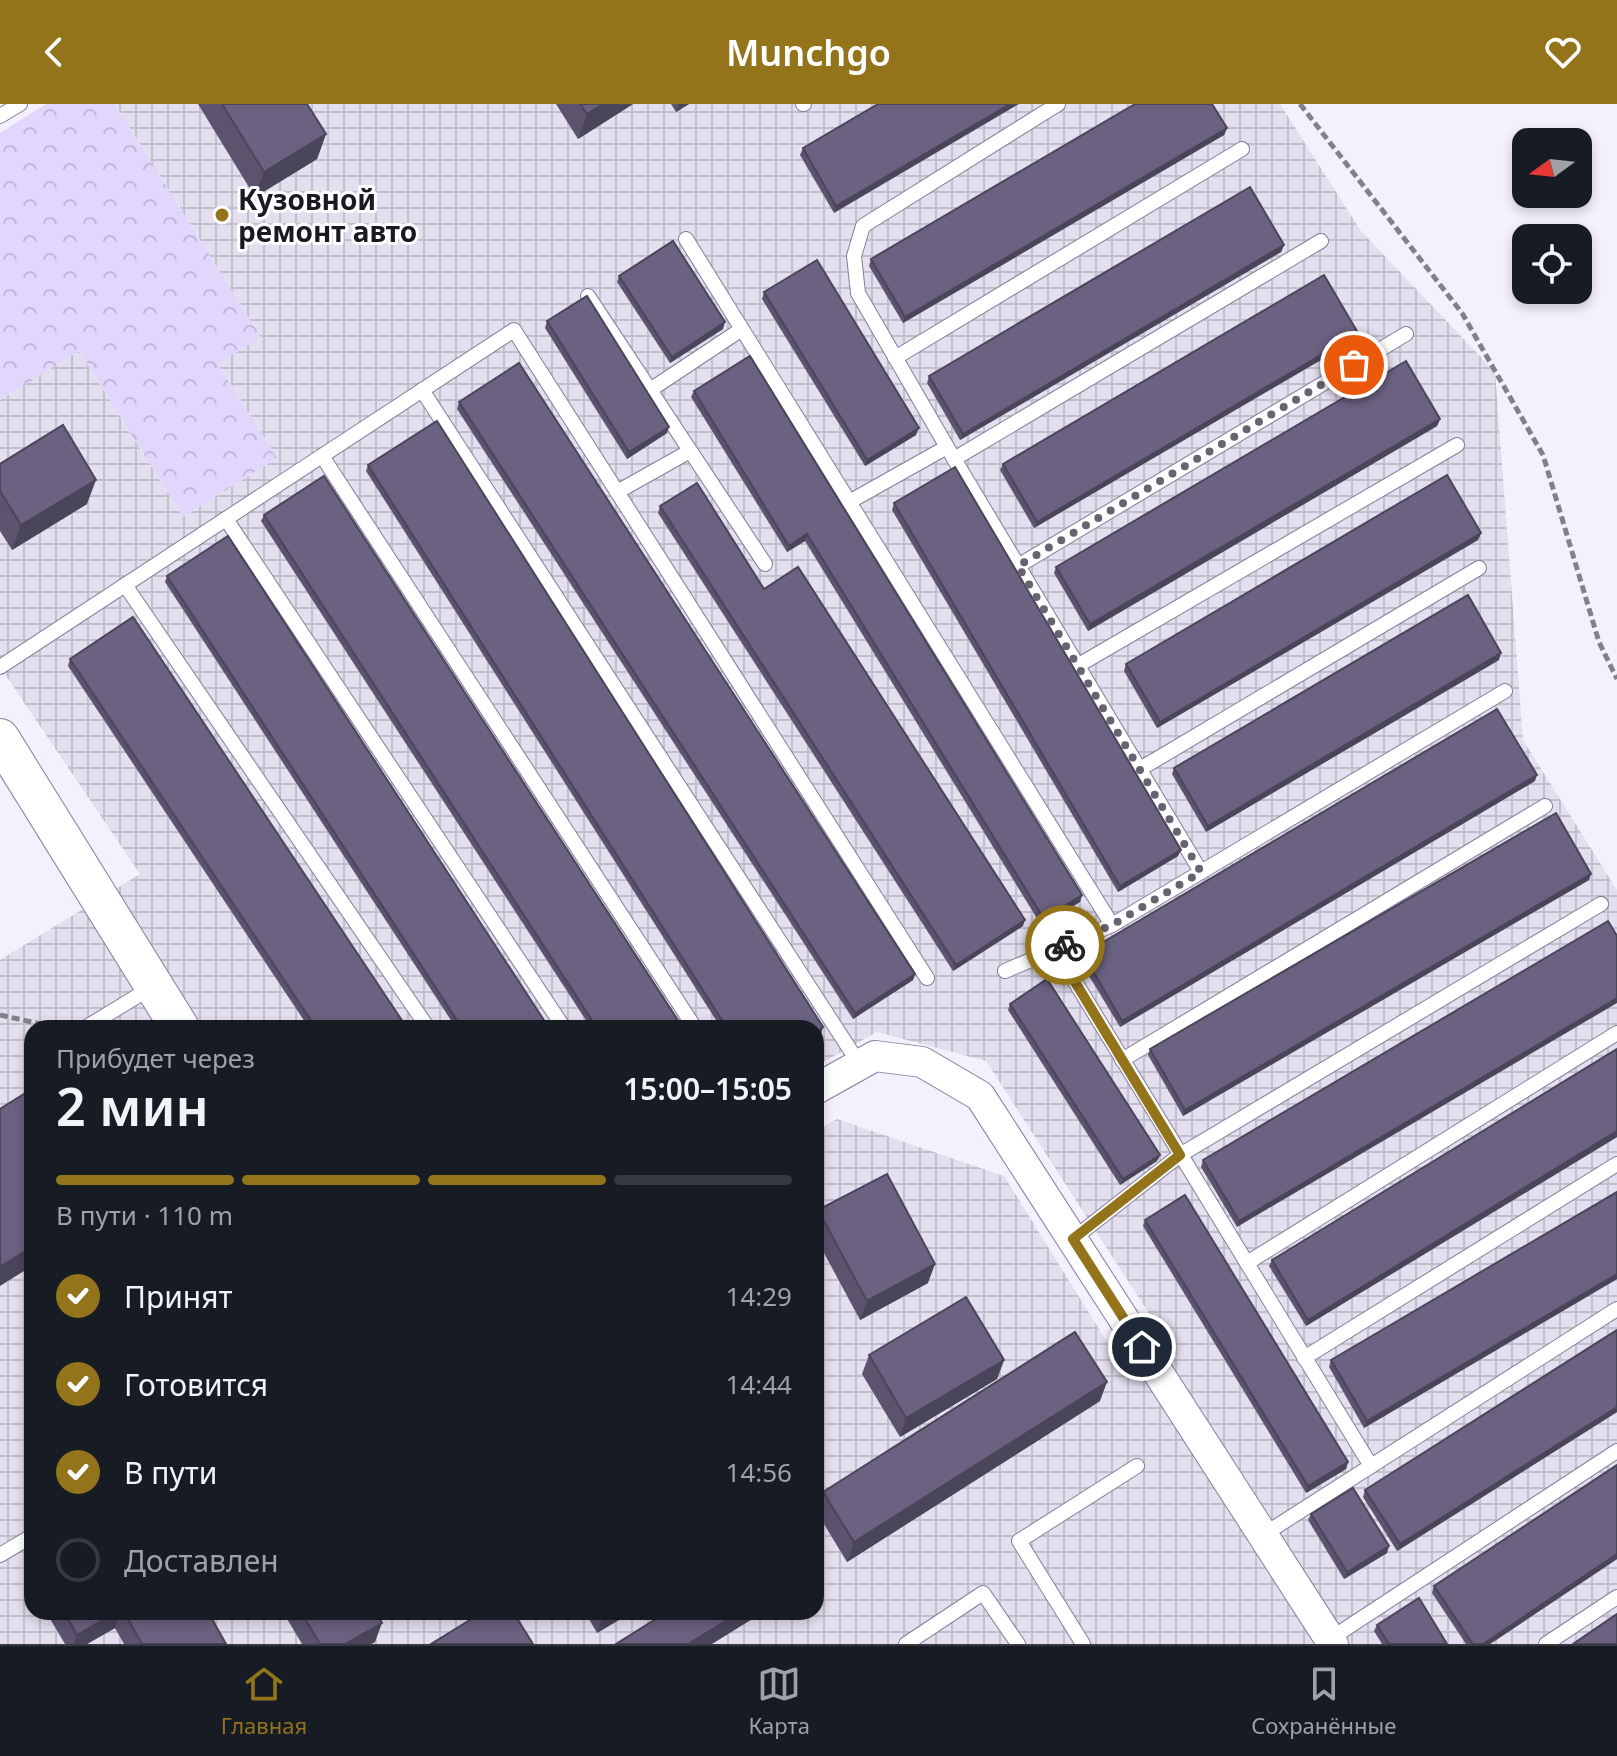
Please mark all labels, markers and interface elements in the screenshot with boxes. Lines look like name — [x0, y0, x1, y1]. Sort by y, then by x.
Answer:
text: Munchgo — [726, 28, 891, 77]
icon: back — [32, 30, 76, 74]
icon: heart — [1541, 30, 1585, 74]
north arrow — [1512, 128, 1592, 208]
map controls — [1512, 128, 1592, 304]
place label: Кузовной ремонт авто — [238, 180, 417, 250]
marker: Кузовной ремонт авто — [213, 206, 231, 224]
button: locate — [1512, 224, 1592, 304]
pin — [1320, 331, 1388, 399]
icon: bag — [1332, 343, 1376, 387]
courier — [1025, 905, 1105, 985]
icon: bike — [1043, 923, 1087, 967]
text: Прибудет через — [56, 1040, 255, 1076]
text: 15:00–15:05 — [623, 1068, 792, 1109]
text: 2 мин — [56, 1070, 209, 1141]
text: В пути · 110 m — [56, 1197, 233, 1233]
icon: check — [56, 1274, 100, 1318]
text: Принят — [124, 1276, 233, 1317]
text: 14:29 — [726, 1278, 792, 1314]
pin — [1108, 1313, 1176, 1381]
icon: home — [1120, 1325, 1164, 1369]
icon: check — [56, 1362, 100, 1406]
text: Готовится — [124, 1364, 268, 1405]
text: 14:44 — [726, 1366, 792, 1402]
icon: check — [56, 1450, 100, 1494]
text: В пути — [124, 1452, 217, 1493]
text: 14:56 — [726, 1454, 792, 1490]
text: Доставлен — [124, 1540, 279, 1581]
tab: Главная — [221, 1662, 307, 1740]
tab: Карта — [749, 1662, 810, 1740]
tab: Сохранённые — [1251, 1662, 1396, 1740]

